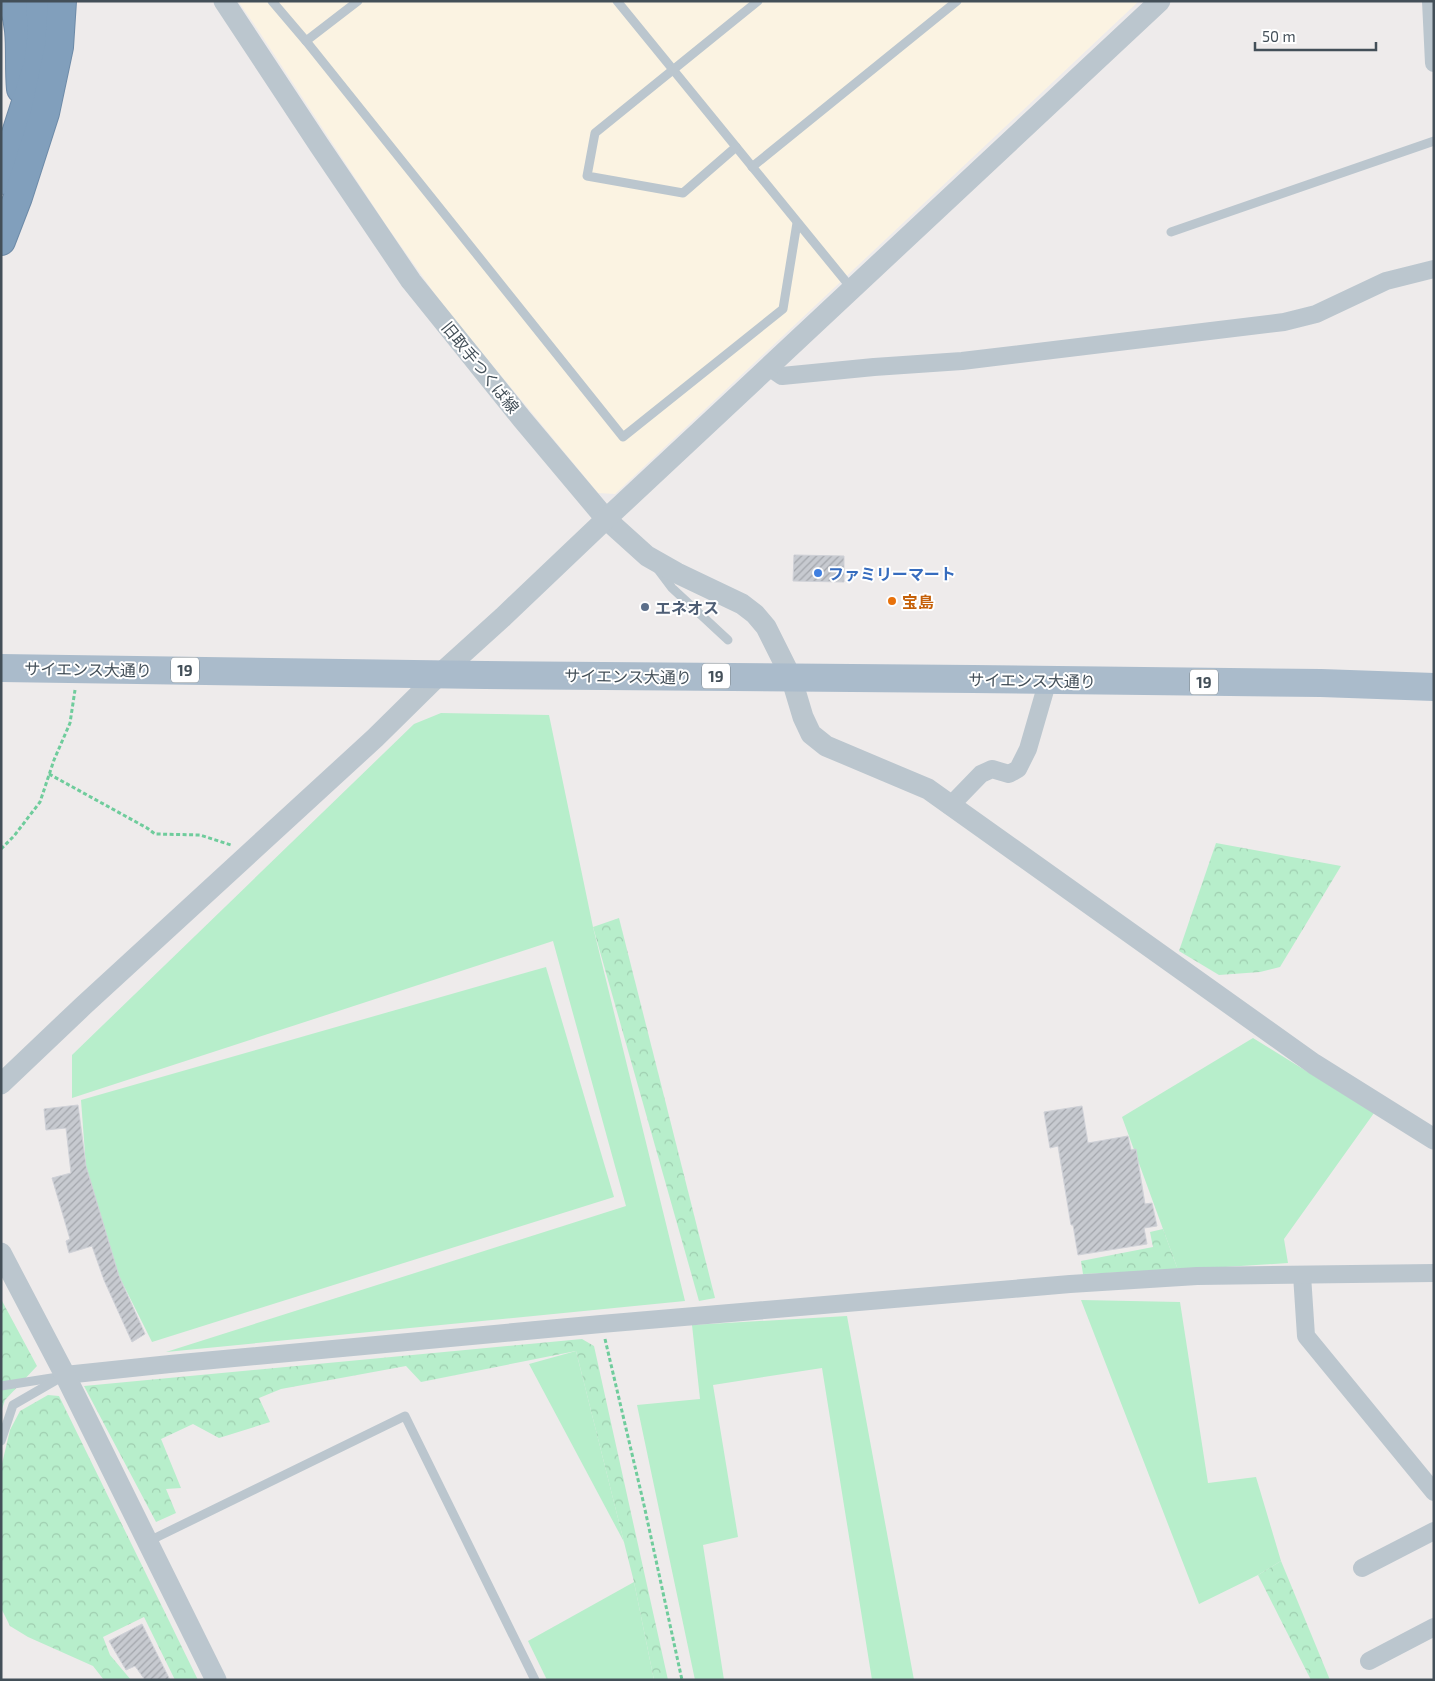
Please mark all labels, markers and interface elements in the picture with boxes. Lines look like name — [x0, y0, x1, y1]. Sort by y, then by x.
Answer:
scale bar — [1255, 20, 1376, 52]
text: 50 m — [1262, 27, 1296, 45]
street label: 旧取手つくば線 — [438, 317, 524, 417]
place label: ファミリーマート — [828, 564, 956, 583]
marker: ファミリーマート — [812, 567, 824, 579]
place label: 宝島 — [902, 592, 934, 611]
marker: 宝島 — [886, 595, 898, 607]
place label: エネオス — [655, 598, 719, 617]
marker: エネオス — [639, 601, 651, 613]
street label: サイエンス大通り — [24, 658, 152, 680]
road number: 19 — [171, 658, 199, 682]
road number: 19 — [702, 664, 730, 688]
street label: サイエンス大通り — [564, 665, 692, 687]
street label: サイエンス大通り — [968, 669, 1096, 691]
road number: 19 — [1190, 670, 1218, 694]

